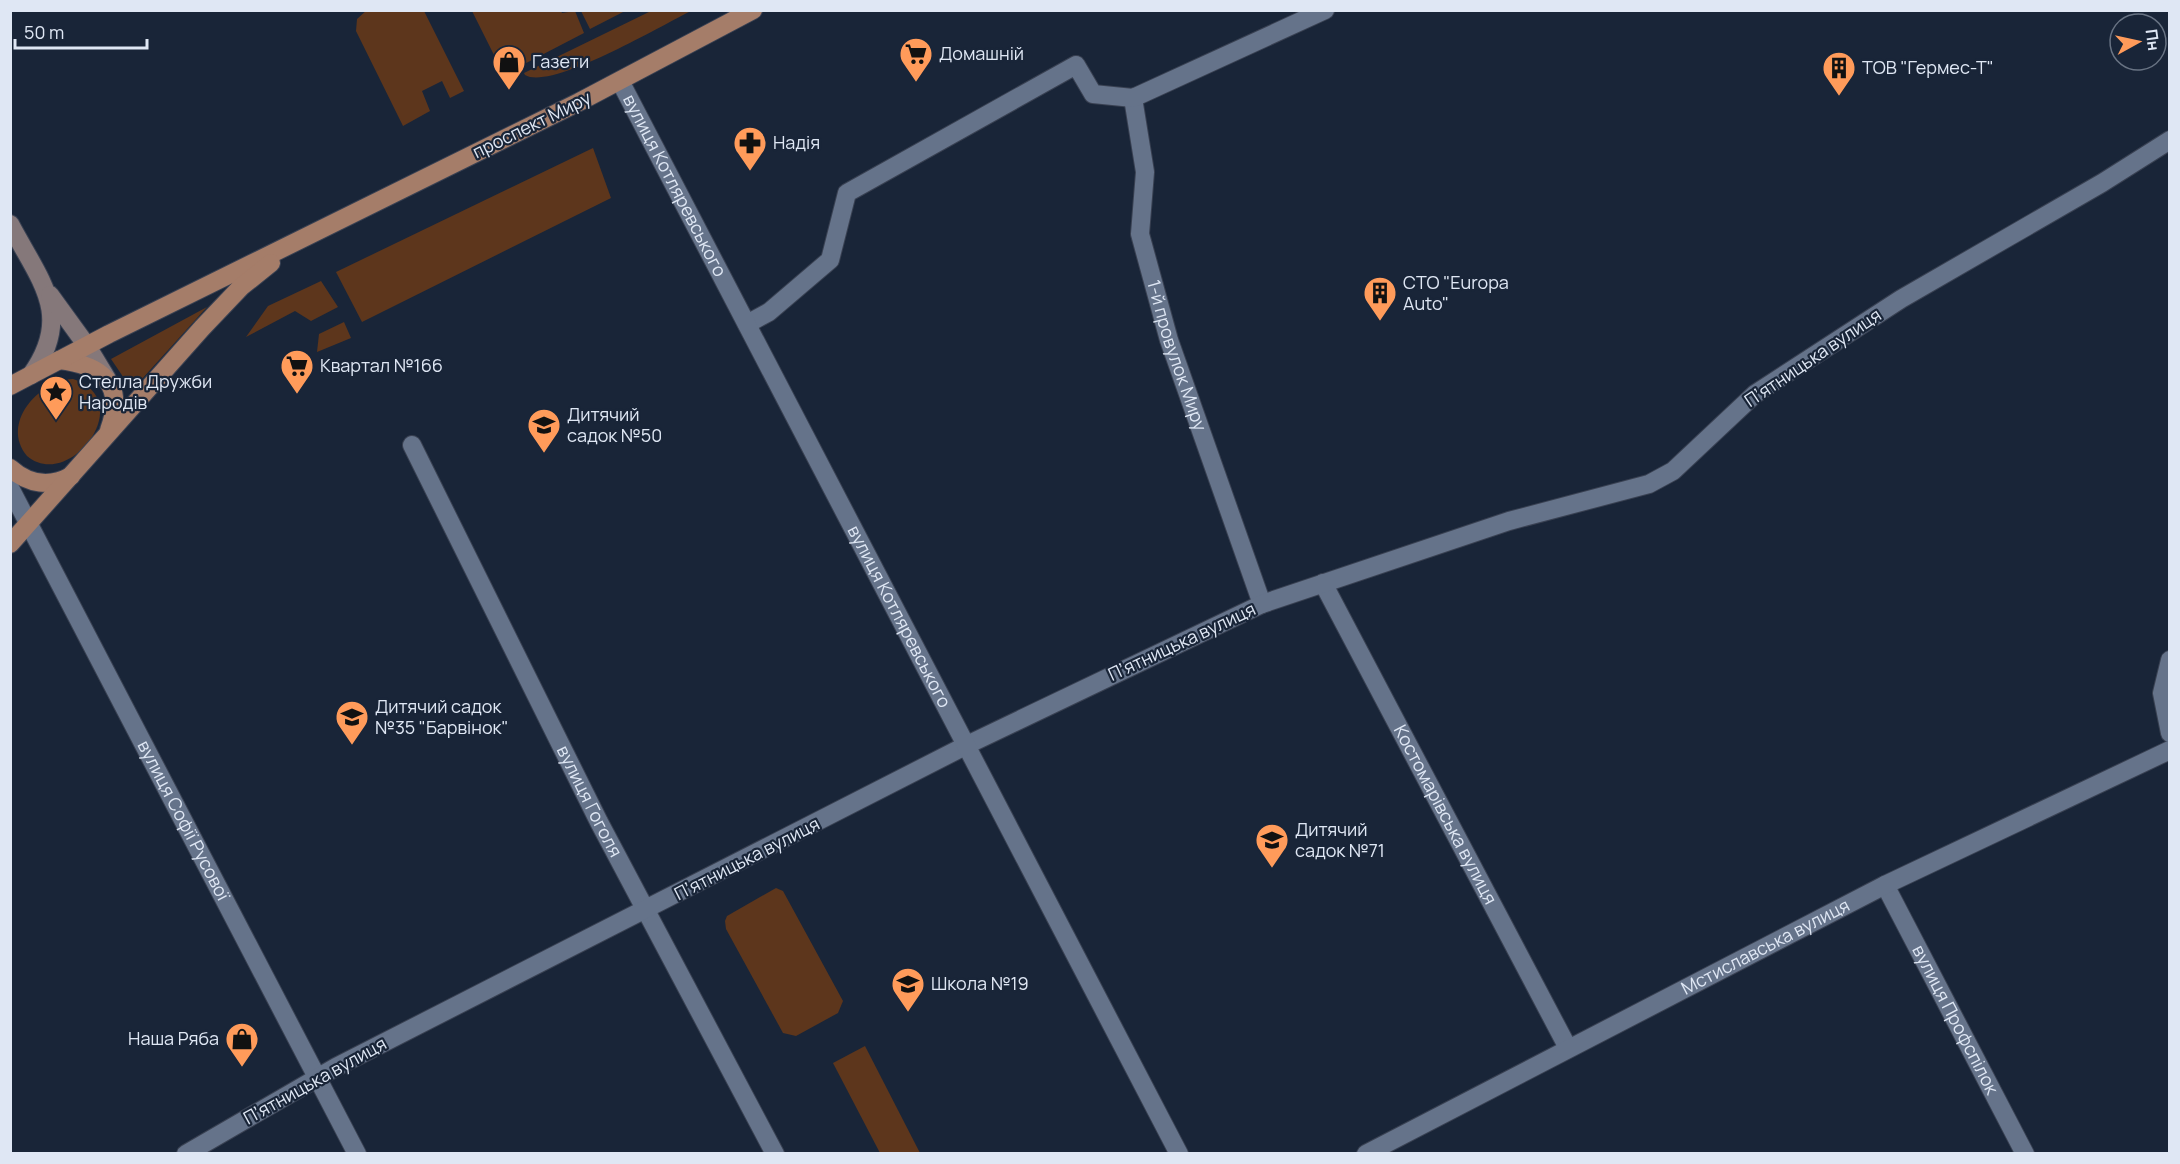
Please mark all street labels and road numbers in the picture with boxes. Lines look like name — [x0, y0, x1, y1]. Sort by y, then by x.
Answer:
street label: проспект Миру — [468, 85, 595, 163]
street label: вулиця Котляревського — [618, 90, 733, 280]
street label: 1-й провулок Миру — [1142, 277, 1213, 434]
street label: Пʼятницька вулиця — [1739, 302, 1886, 412]
street label: вулиця Котляревського — [843, 521, 957, 712]
street label: Пʼятницька вулиця — [1104, 596, 1259, 686]
street label: Костомарівська вулиця — [1389, 720, 1503, 908]
street label: вулиця Софії Русової — [133, 736, 236, 905]
street label: вулиця Гоголя — [552, 741, 628, 861]
street label: Пʼятницька вулиця — [670, 811, 823, 905]
street label: Мстиславська вулиця — [1677, 892, 1853, 1000]
street label: вулиця Профспілок — [1907, 941, 2005, 1099]
street label: Пʼятницька вулиця — [239, 1031, 390, 1129]

